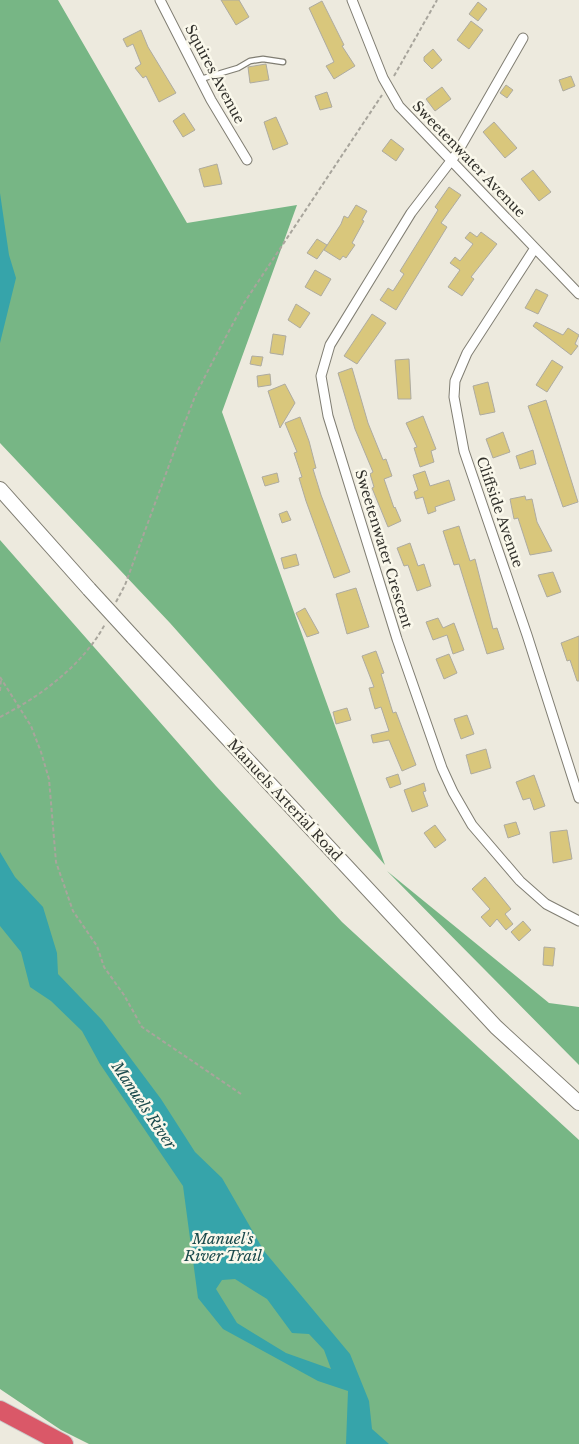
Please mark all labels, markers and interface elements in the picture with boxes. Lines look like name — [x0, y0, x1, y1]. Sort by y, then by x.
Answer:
street label: Squires Avenue — [181, 21, 249, 127]
street label: Sweetenwater Avenue — [409, 97, 529, 221]
street label: Cliffside Avenue — [473, 454, 527, 570]
street label: Sweetenwater Crescent — [351, 467, 417, 631]
street label: Manuels Arterial Road — [224, 735, 347, 865]
water label: Manuels River — [107, 1057, 181, 1153]
water label: Manuel's River Trail — [183, 1229, 262, 1265]

